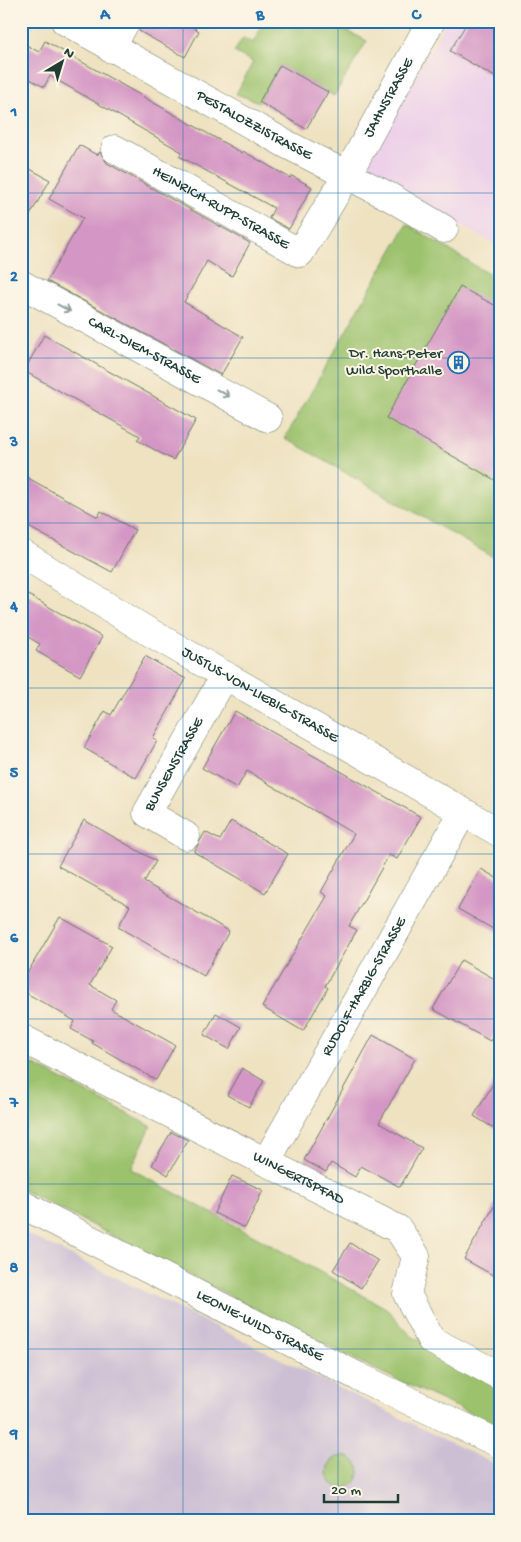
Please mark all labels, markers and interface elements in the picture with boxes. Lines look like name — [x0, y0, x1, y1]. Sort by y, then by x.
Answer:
text: A — [99, 7, 111, 26]
text: B — [255, 7, 265, 26]
text: C — [411, 7, 422, 26]
north arrow — [38, 38, 88, 88]
text: N — [60, 44, 77, 63]
street label: JAHNSTRASSE — [360, 55, 418, 141]
street label: PESTALOZZISTRASSE — [192, 86, 315, 165]
text: 1 — [10, 104, 17, 123]
street label: HEINRICH-RUPP-STRASSE — [149, 163, 293, 254]
text: 2 — [10, 269, 18, 288]
one-way arrow — [56, 303, 71, 313]
street label: CARL-DIEM-STRASSE — [85, 313, 204, 389]
place label: Dr. Hans-Peter Wild Sporthalle — [346, 345, 444, 380]
building icon: Dr. Hans-Peter Wild Sporthalle — [446, 351, 470, 375]
one-way arrow — [215, 388, 230, 398]
text: 3 — [9, 434, 18, 453]
text: 4 — [9, 599, 18, 618]
street label: JUSTUS-VON-LIEBIG-STRASSE — [178, 643, 342, 748]
street label: BUNSENSTRASSE — [140, 714, 208, 816]
text: 5 — [10, 765, 19, 784]
street label: RUDOLF-HARBIG-STRASSE — [318, 914, 411, 1060]
text: 6 — [10, 930, 19, 949]
text: 7 — [9, 1095, 19, 1114]
street label: WINGERTSPFAD — [250, 1148, 347, 1209]
text: 8 — [10, 1260, 19, 1279]
street label: LEONIE-WILD-STRASSE — [193, 1286, 327, 1366]
text: 9 — [9, 1426, 18, 1445]
scale bar — [324, 1472, 397, 1504]
text: 20 m — [331, 1482, 361, 1500]

